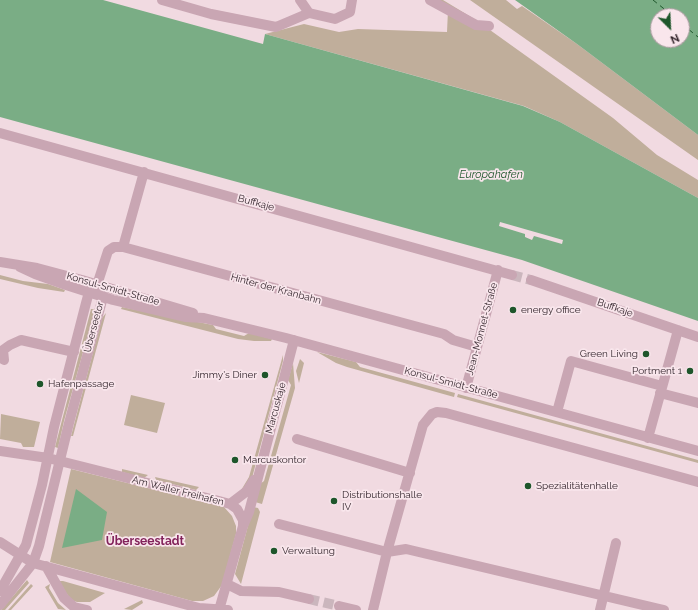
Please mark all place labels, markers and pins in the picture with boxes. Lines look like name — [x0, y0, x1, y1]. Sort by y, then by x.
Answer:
place label: energy office — [521, 304, 581, 316]
marker: energy office — [508, 305, 518, 315]
place label: Green Living — [580, 348, 638, 360]
marker: Green Living — [641, 349, 651, 359]
place label: Portment 1 — [632, 365, 682, 377]
marker: Portment 1 — [685, 366, 695, 376]
place label: Jimmy's Diner — [193, 369, 257, 381]
marker: Jimmy's Diner — [260, 370, 270, 380]
place label: Hafenpassage — [48, 378, 114, 390]
marker: Hafenpassage — [35, 379, 45, 389]
place label: Marcuskontor — [243, 454, 306, 466]
marker: Marcuskontor — [230, 455, 240, 465]
place label: Spezialitätenhalle — [536, 480, 618, 492]
marker: Spezialitätenhalle — [523, 481, 533, 491]
place label: Distributionshalle IV — [342, 489, 422, 512]
marker: Distributionshalle IV — [329, 496, 339, 506]
place label: Verwaltung — [282, 545, 335, 557]
marker: Verwaltung — [269, 546, 279, 556]

